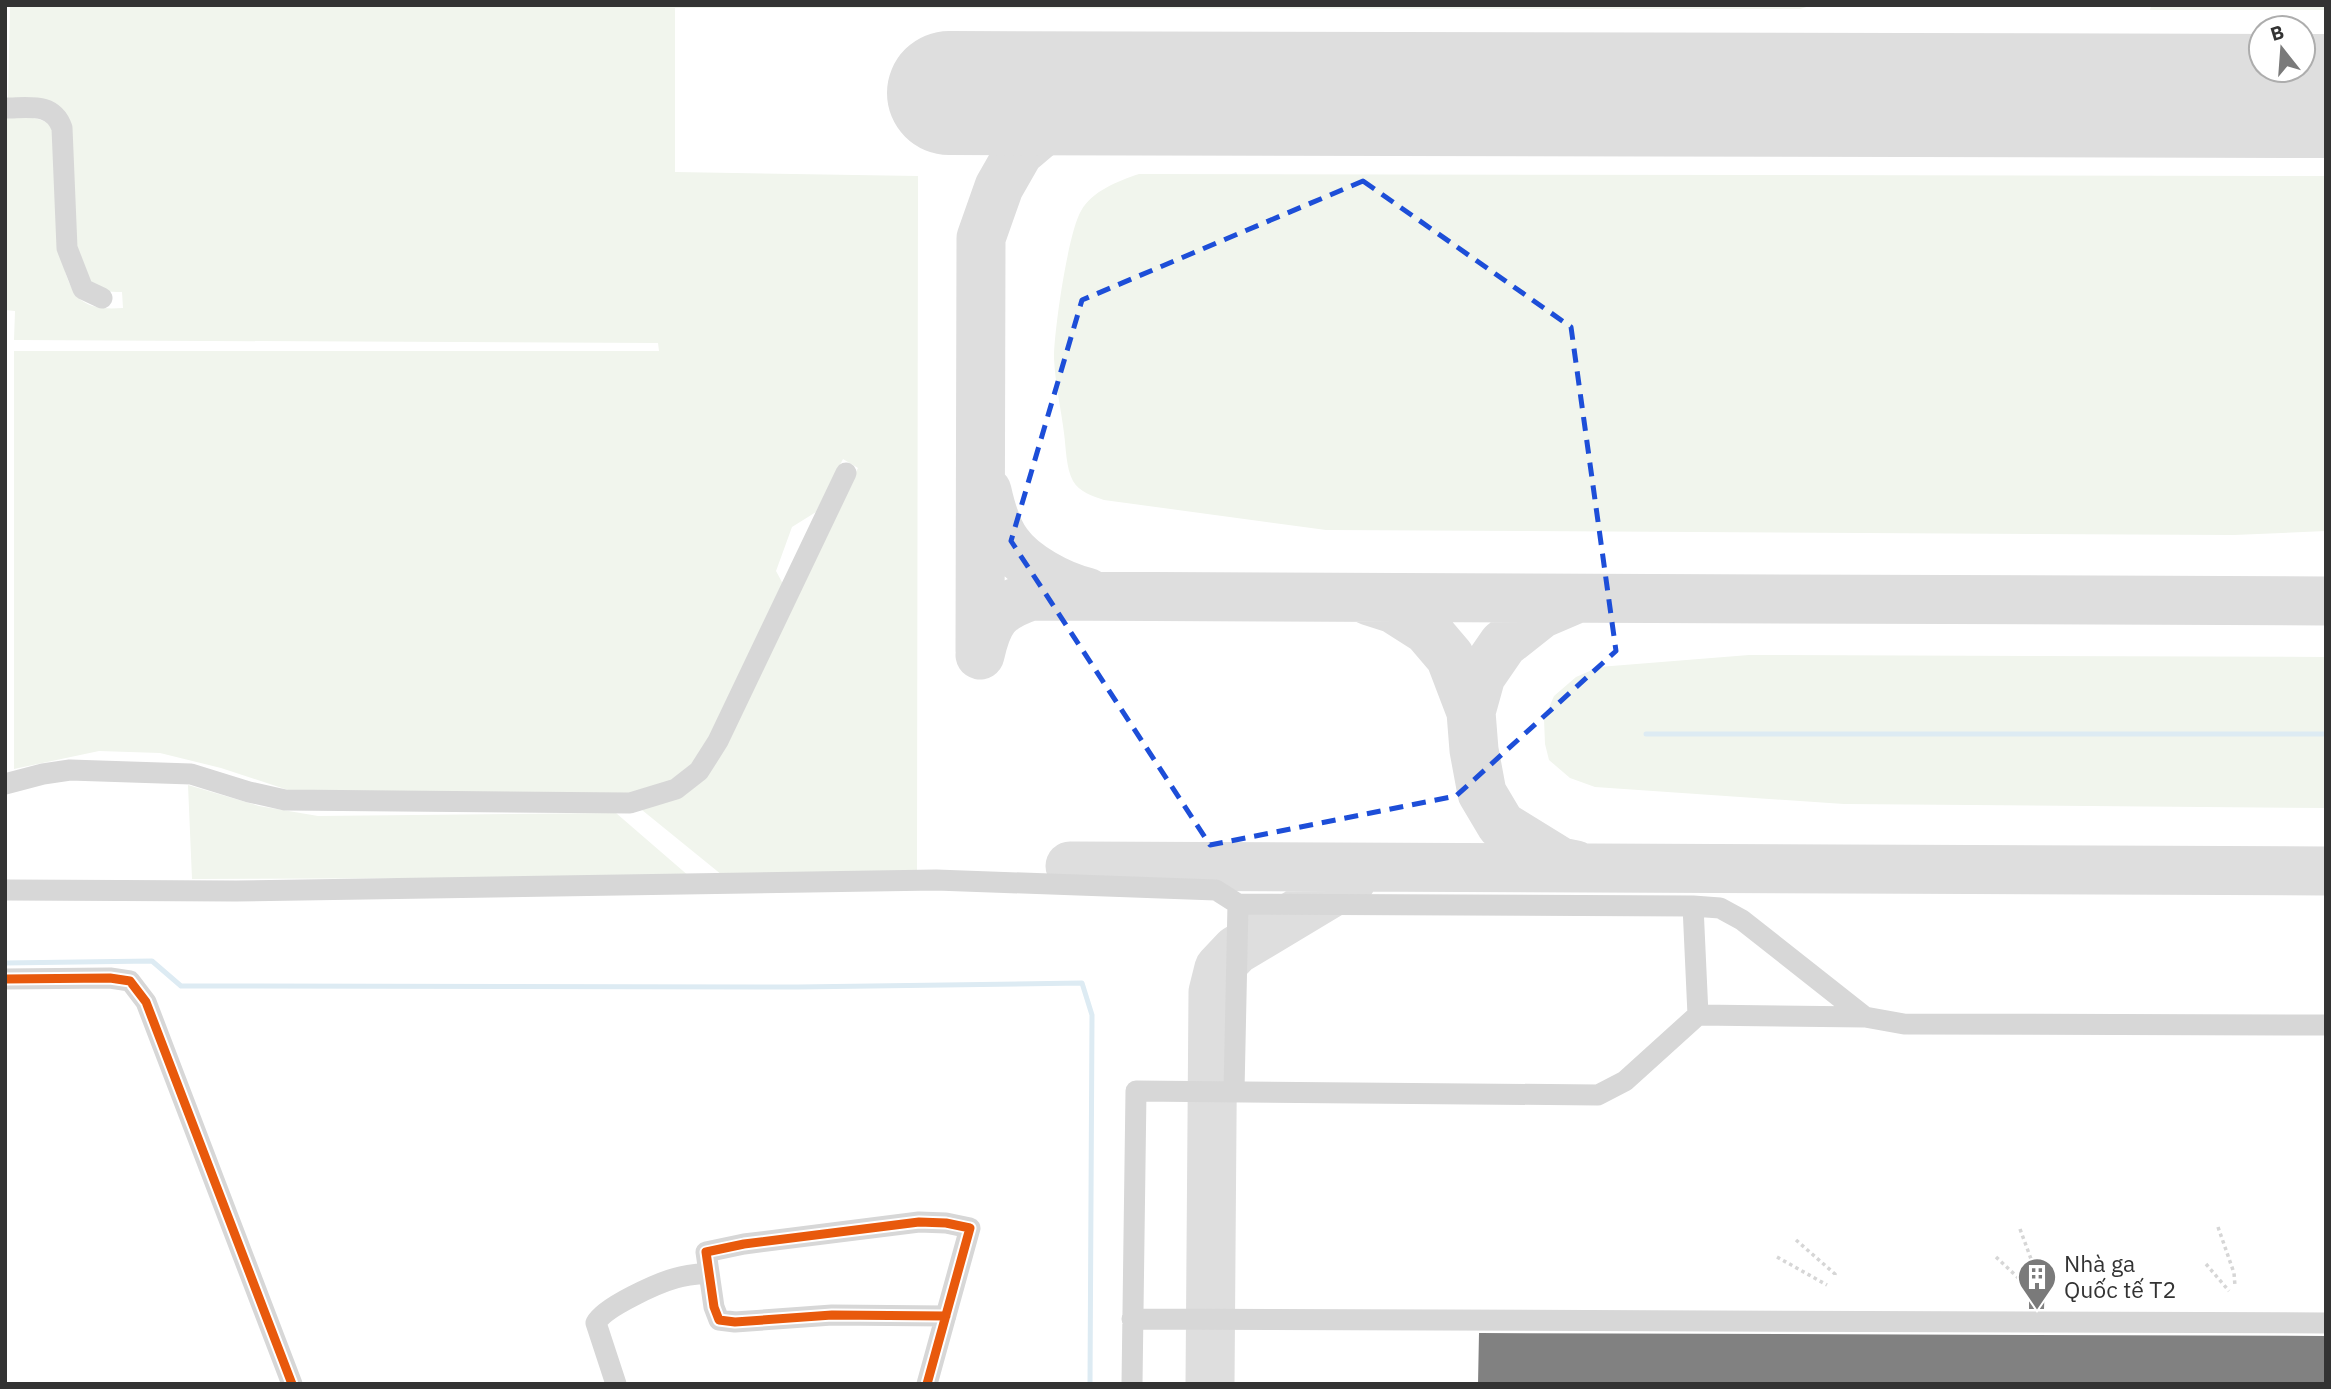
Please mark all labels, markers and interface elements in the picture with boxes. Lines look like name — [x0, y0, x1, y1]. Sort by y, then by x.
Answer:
north arrow — [2247, 14, 2317, 84]
text: B — [2267, 19, 2287, 46]
place label: Nhà ga Quốc tế T2 — [2064, 1248, 2176, 1304]
building icon: Nhà ga Quốc tế T2 — [2016, 1256, 2058, 1311]

